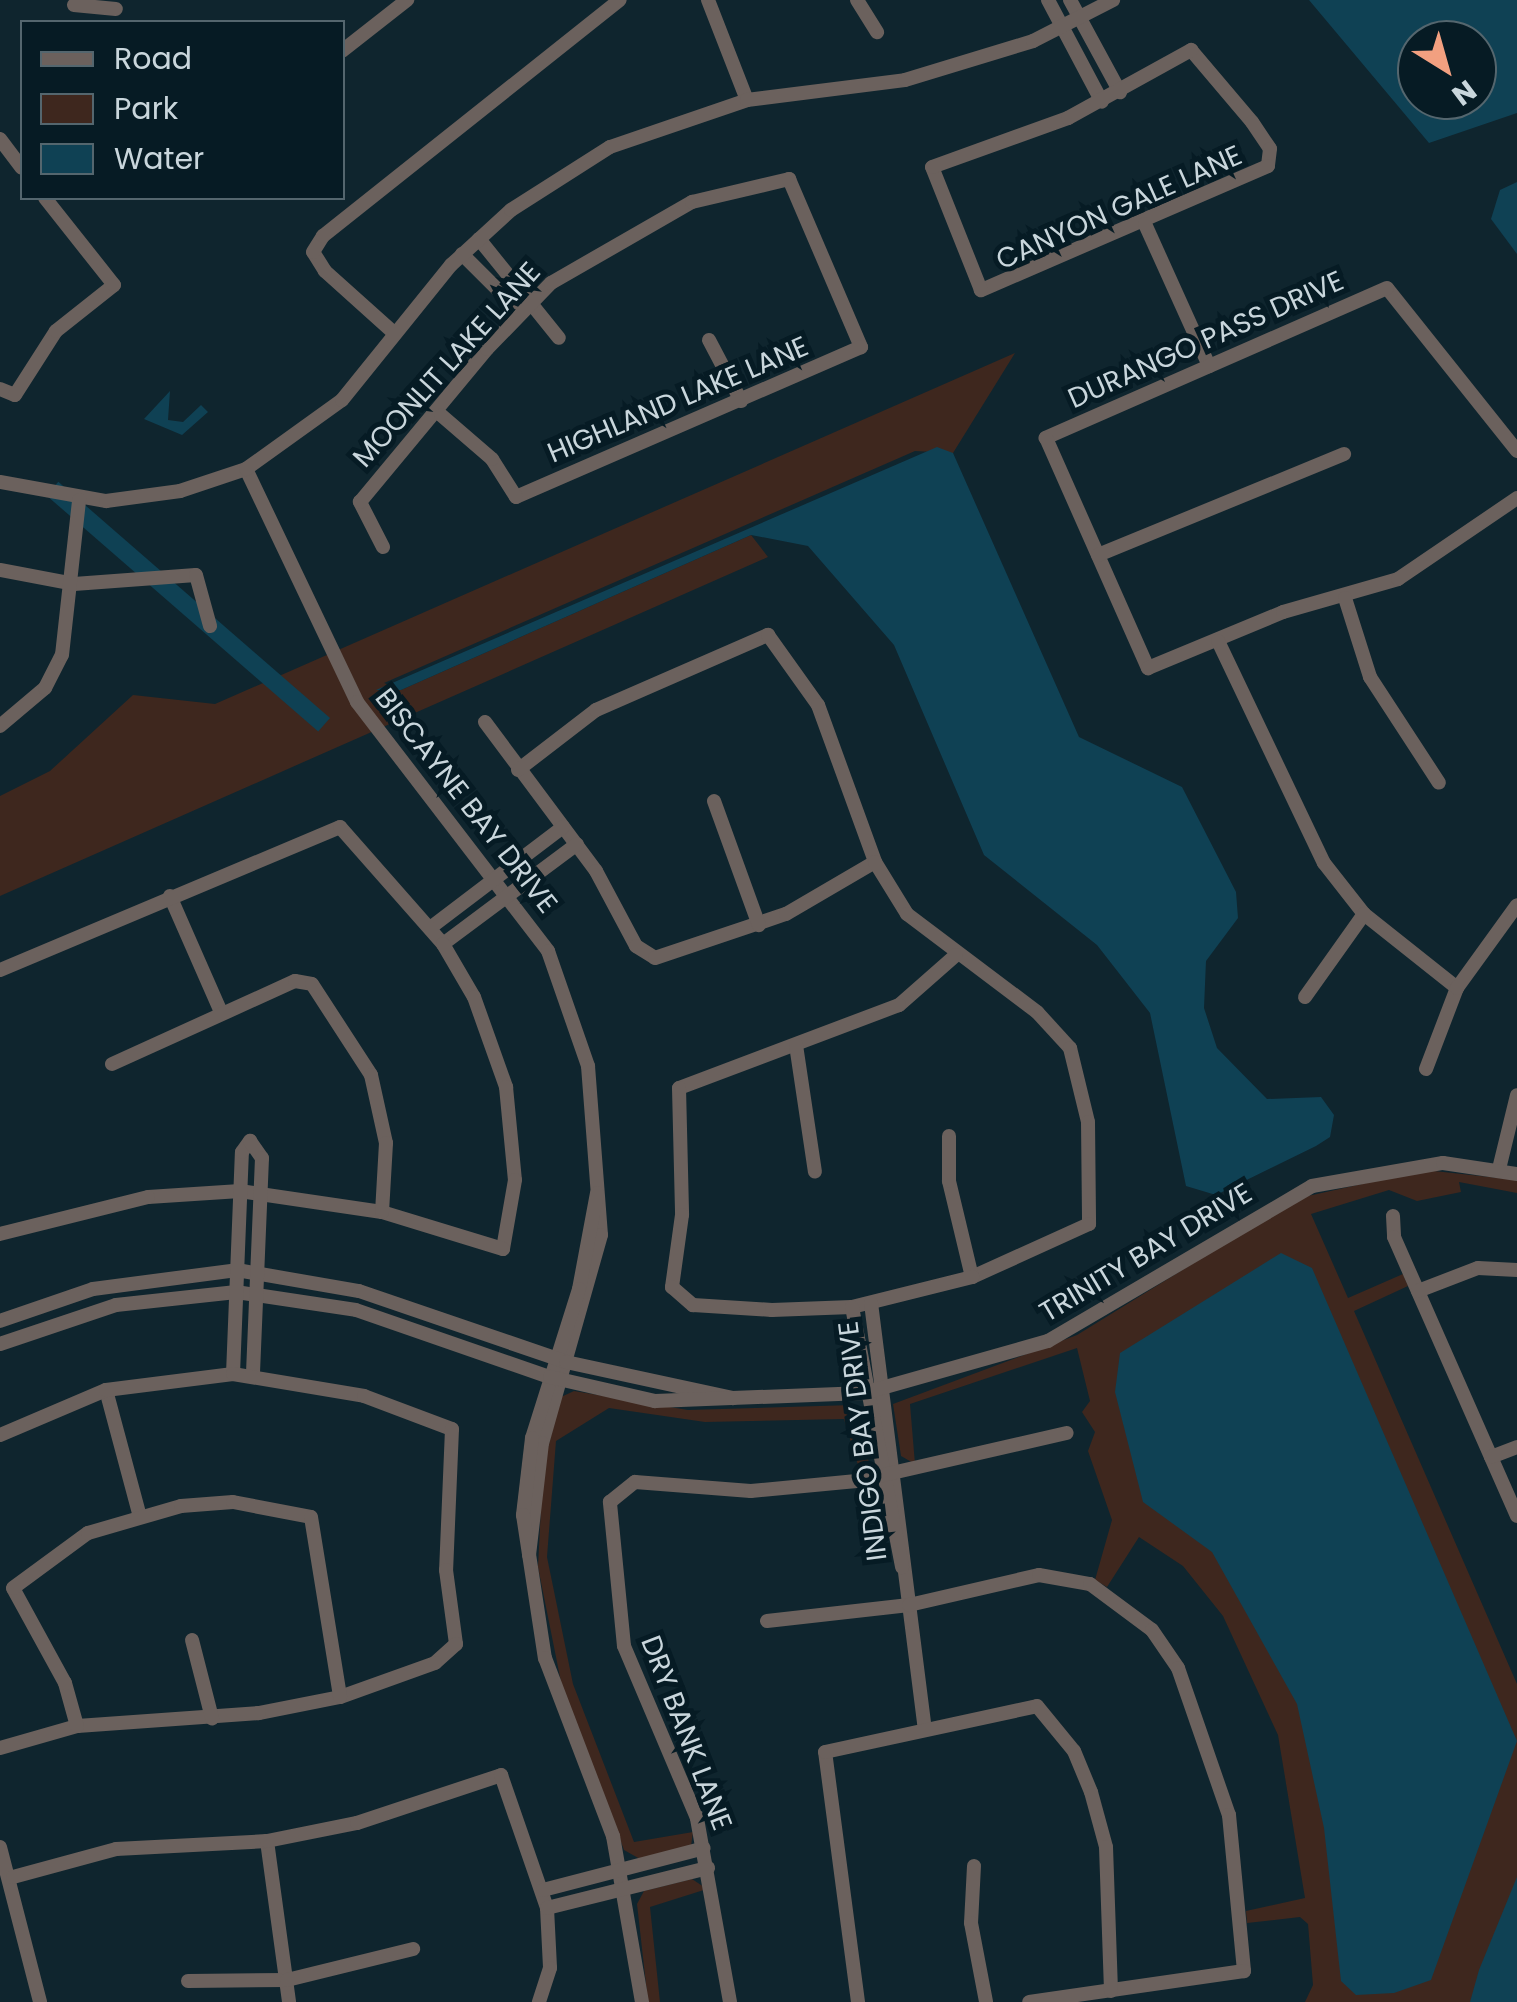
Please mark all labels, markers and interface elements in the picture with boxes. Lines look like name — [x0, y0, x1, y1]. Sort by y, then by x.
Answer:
legend — [20, 20, 345, 200]
north arrow — [1397, 20, 1497, 120]
text: Road — [114, 37, 192, 80]
text: N — [1444, 71, 1484, 115]
text: Park — [114, 87, 178, 130]
text: Water — [114, 137, 204, 180]
street label: CANYON GALE LANE — [991, 139, 1247, 277]
street label: MOONLIT LAKE LANE — [346, 256, 548, 474]
street label: DURANGO PASS DRIVE — [1063, 264, 1349, 416]
street label: HIGHLAND LAKE LANE — [543, 330, 813, 470]
street label: BISCAYNE BAY DRIVE — [368, 682, 564, 920]
street label: TRINITY BAY DRIVE — [1034, 1176, 1258, 1330]
street label: INDIGO BAY DRIVE — [832, 1319, 894, 1563]
street label: DRY BANK LANE — [633, 1631, 739, 1835]

